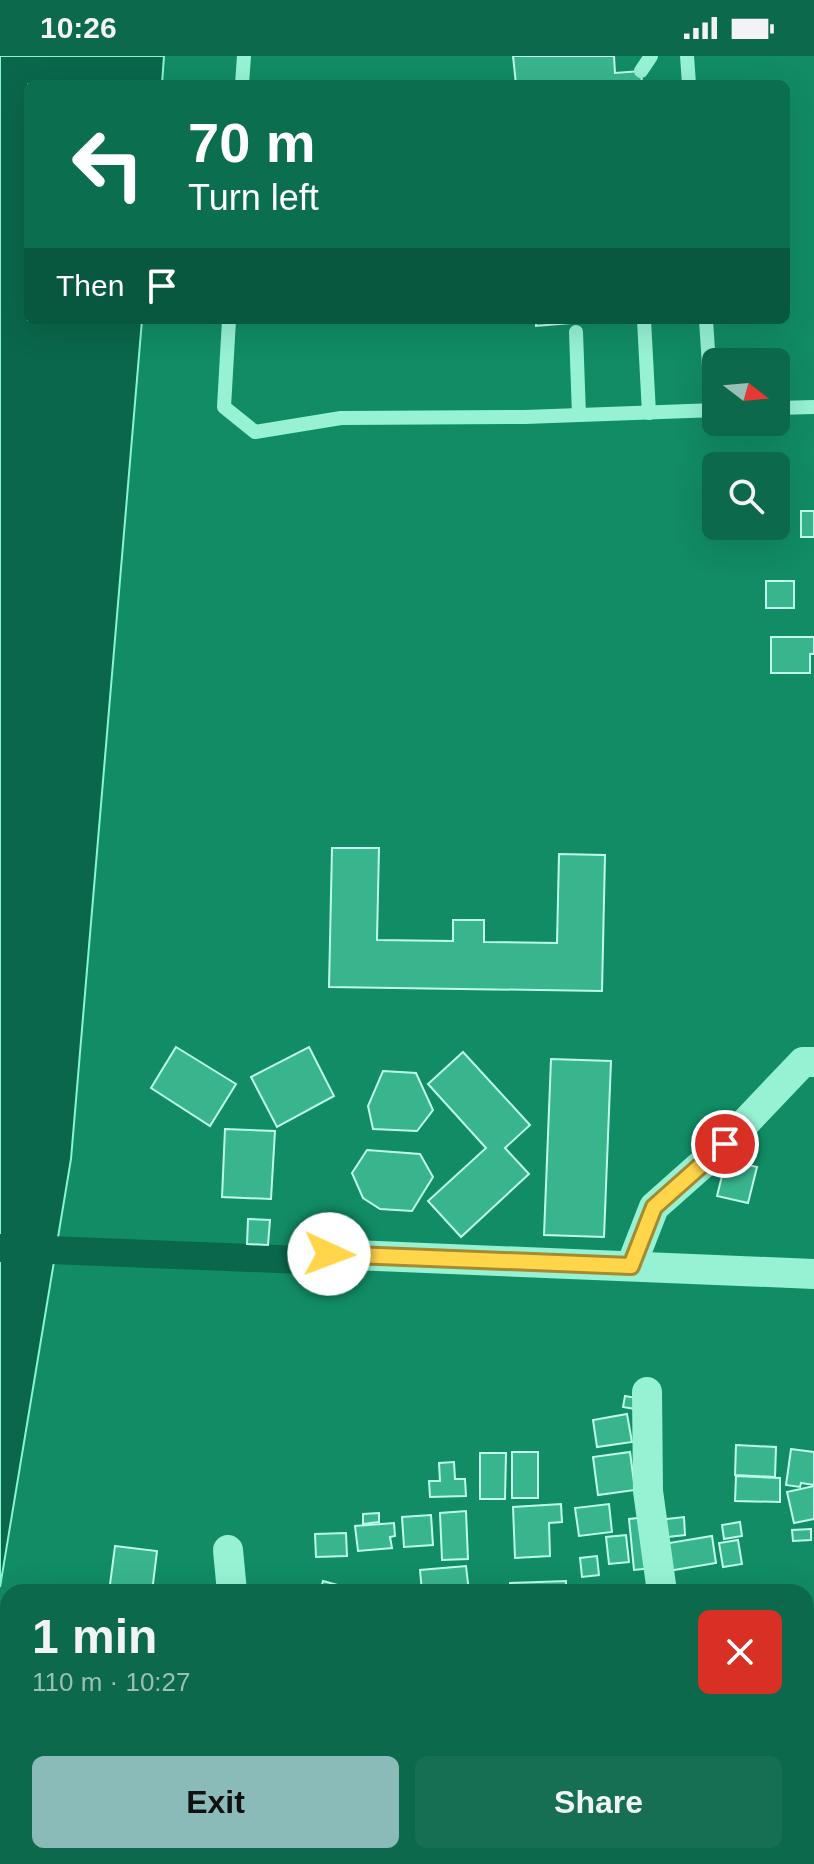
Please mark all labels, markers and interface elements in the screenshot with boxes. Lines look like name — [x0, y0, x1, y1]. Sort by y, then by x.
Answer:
text: 10:26 — [40, 11, 117, 44]
text: 70 m — [188, 111, 316, 174]
icon: left — [56, 112, 160, 216]
text: Turn left — [188, 177, 319, 218]
icon: arrive — [140, 264, 184, 308]
text: Then — [56, 269, 124, 302]
north arrow — [702, 348, 790, 436]
map controls — [702, 348, 790, 540]
button: search — [702, 452, 790, 540]
pin — [691, 1110, 759, 1178]
icon: arrive — [703, 1122, 747, 1166]
position arrow — [287, 1212, 371, 1296]
text: 1 min — [32, 1610, 157, 1663]
button: close — [698, 1610, 782, 1694]
text: 110 m · 10:27 — [32, 1667, 191, 1697]
button: Exit — [32, 1756, 399, 1848]
button: Share — [415, 1756, 782, 1848]

